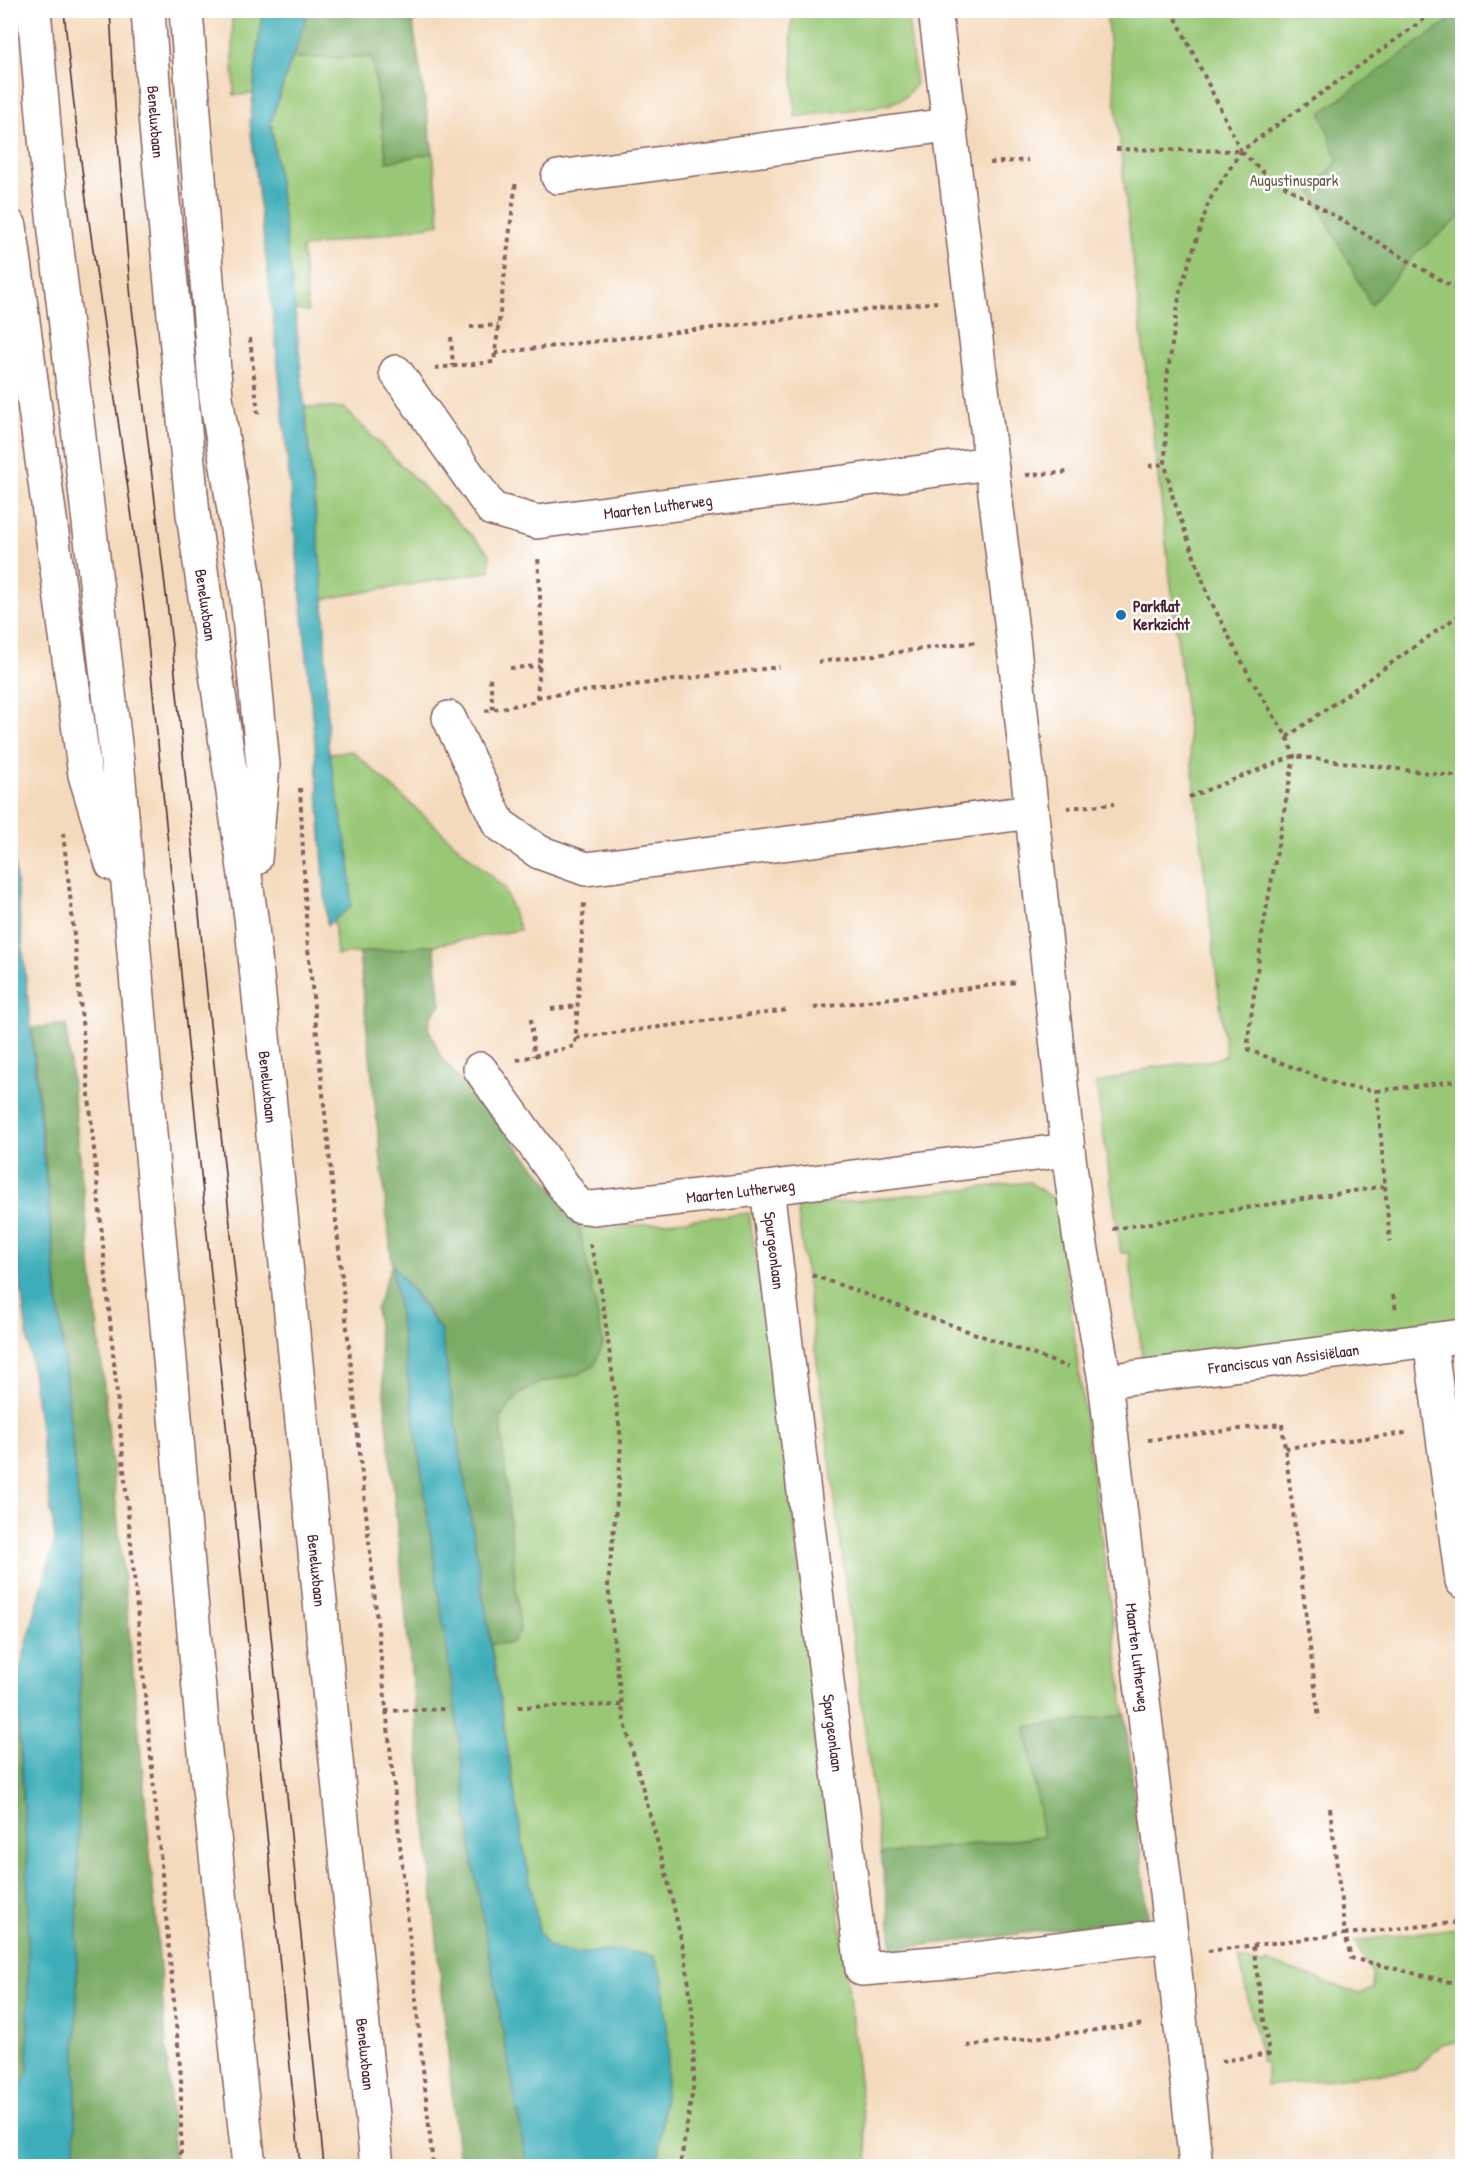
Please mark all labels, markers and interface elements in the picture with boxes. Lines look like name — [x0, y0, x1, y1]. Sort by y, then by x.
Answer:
street label: Beneluxbaan — [142, 85, 170, 159]
park label: Augustinuspark — [1250, 169, 1339, 191]
street label: Maarten Lutherweg — [602, 488, 713, 524]
street label: Beneluxbaan — [190, 568, 222, 642]
place label: Parkflat Kerkzicht — [1133, 595, 1190, 635]
marker: Parkflat Kerkzicht — [1114, 608, 1128, 622]
street label: Beneluxbaan — [254, 1050, 283, 1124]
street label: Maarten Lutherweg — [685, 1174, 796, 1208]
street label: Spurgeonlaan — [759, 1210, 790, 1291]
street label: Franciscus van Assisiëlaan — [1206, 1338, 1360, 1379]
street label: Beneluxbaan — [302, 1533, 331, 1608]
street label: Maarten Lutherweg — [1121, 1602, 1155, 1713]
street label: Spurgeonlaan — [818, 1693, 849, 1773]
street label: Beneluxbaan — [351, 2017, 380, 2091]

